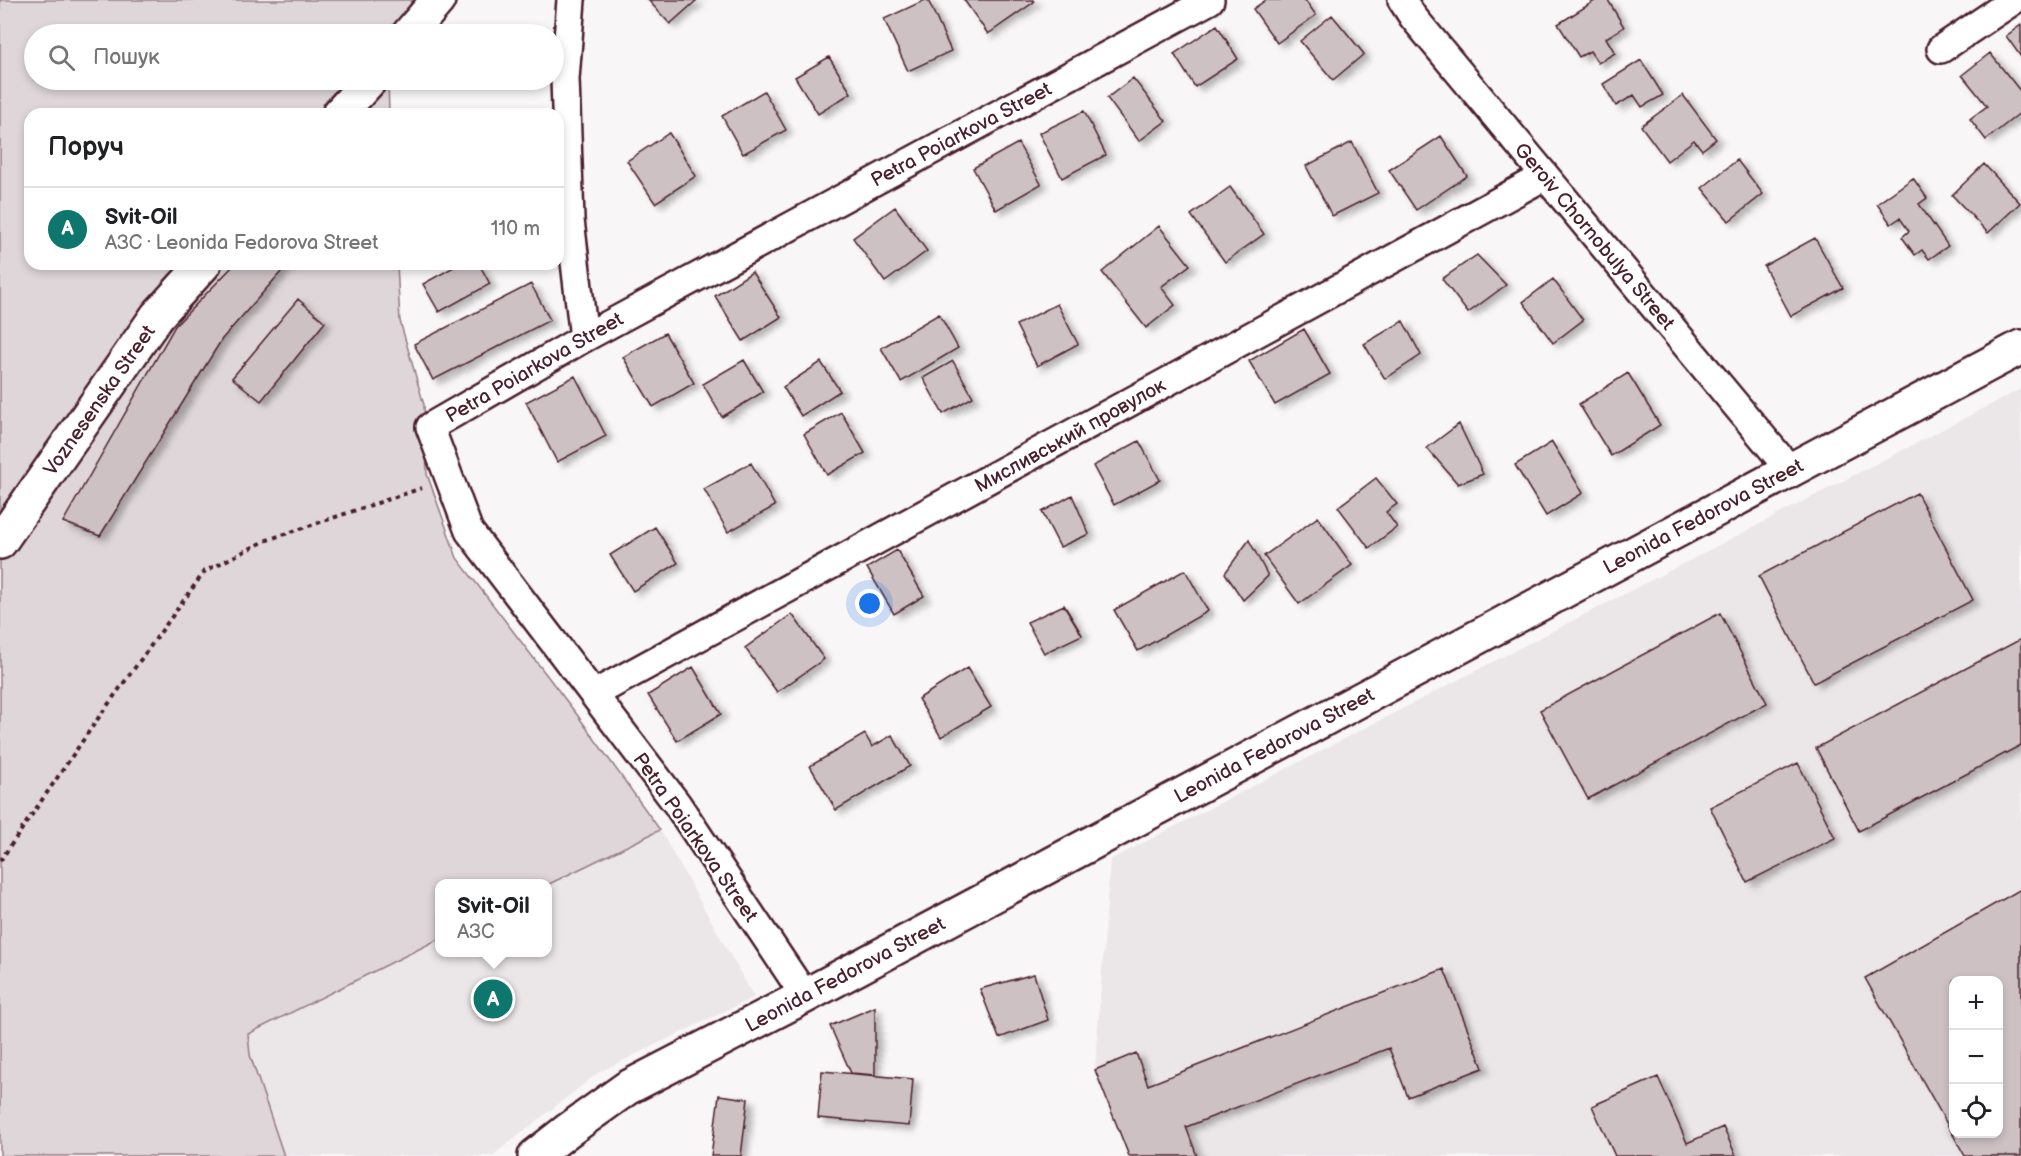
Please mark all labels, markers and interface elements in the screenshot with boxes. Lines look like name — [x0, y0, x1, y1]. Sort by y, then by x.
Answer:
search box — [24, 24, 564, 90]
icon: search — [45, 41, 78, 74]
text: Пошук — [93, 44, 160, 71]
street label: Petra Poiarkova Street — [867, 77, 1056, 193]
text: Поруч — [48, 132, 124, 163]
street label: Geroiv Chornobulya Street — [1509, 138, 1680, 335]
text: Svit-Oil — [105, 204, 178, 231]
text: A — [61, 217, 74, 241]
text: 110 m — [491, 217, 540, 241]
text: АЗС · Leonida Fedorova Street — [105, 231, 378, 255]
street label: Petra Poiarkova Street — [441, 307, 628, 429]
street label: Voznesenska Street — [39, 321, 161, 481]
street label: Мисливський провулок — [971, 373, 1170, 498]
street label: Leonida Fedorova Street — [1599, 454, 1808, 580]
your location — [855, 589, 884, 618]
street label: Leonida Fedorova Street — [1170, 683, 1379, 809]
street label: Petra Poiarkova Street — [628, 748, 763, 927]
popup — [435, 879, 552, 957]
text: Svit-Oil — [457, 893, 530, 920]
street label: Leonida Fedorova Street — [741, 912, 950, 1038]
text: АЗС — [457, 920, 495, 944]
pin: A — [474, 976, 512, 1022]
map controls — [1949, 976, 2003, 1138]
button: + — [1949, 976, 2003, 1030]
button: − — [1949, 1030, 2003, 1084]
button: locate — [1949, 1084, 2003, 1138]

